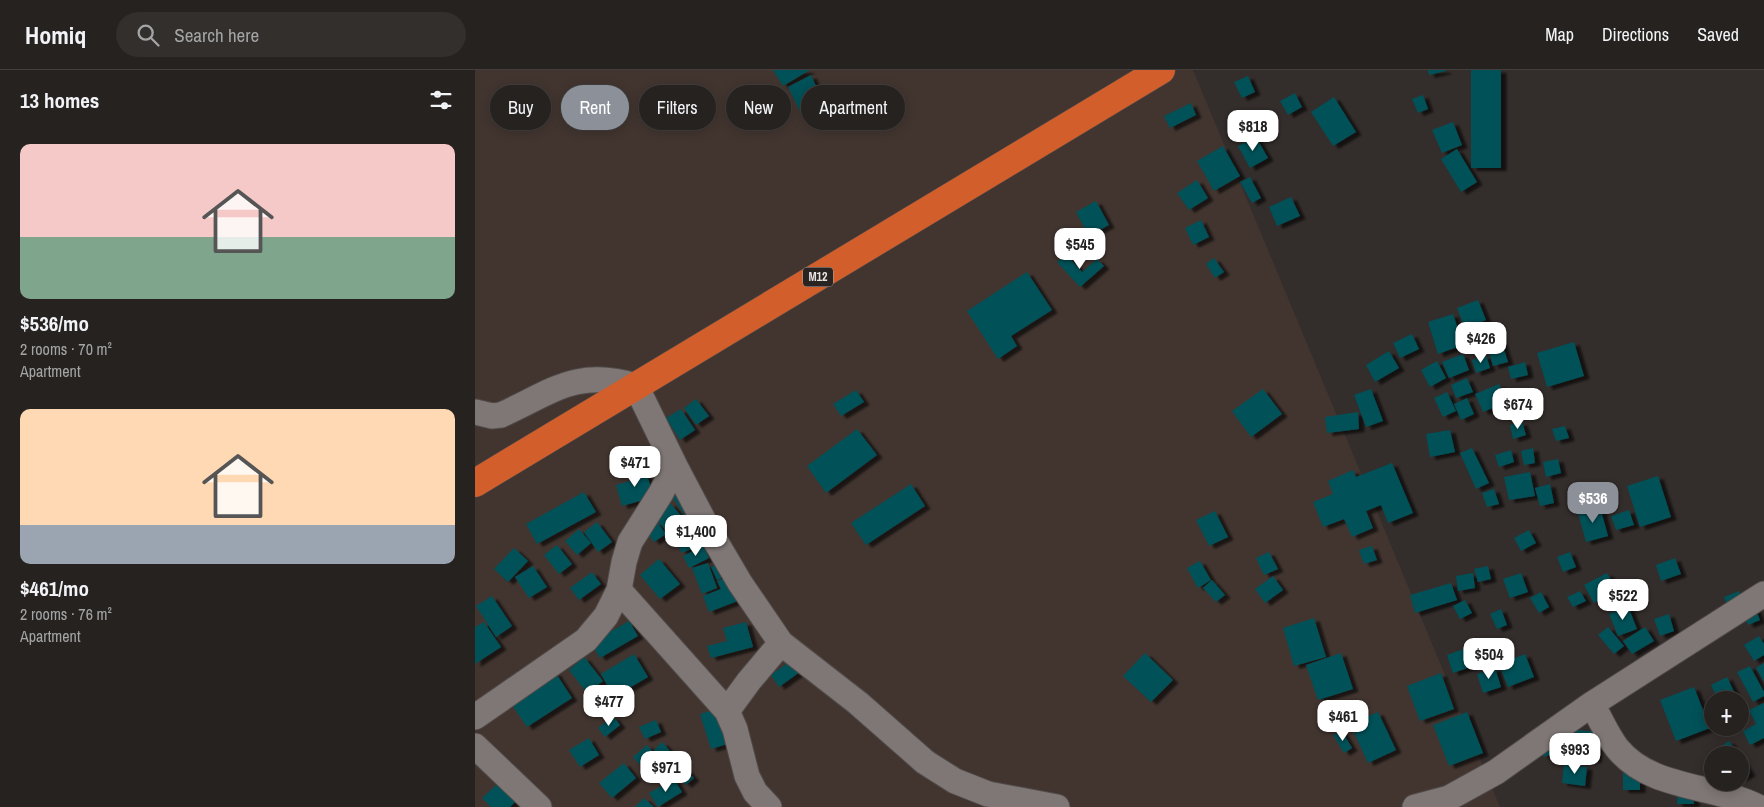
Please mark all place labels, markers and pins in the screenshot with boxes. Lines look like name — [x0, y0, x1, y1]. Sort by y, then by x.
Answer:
pin: $818 — [1223, 109, 1283, 152]
pin: $545 — [1050, 228, 1110, 270]
pin: $426 — [1451, 322, 1511, 364]
pin: $674 — [1488, 388, 1548, 430]
pin: $471 — [605, 446, 665, 488]
pin: $536 — [1563, 482, 1623, 524]
pin: $1,400 — [655, 514, 737, 557]
pin: $522 — [1593, 578, 1653, 621]
pin: $504 — [1459, 638, 1519, 680]
pin: $477 — [579, 684, 639, 727]
pin: $461 — [1313, 700, 1373, 742]
pin: $993 — [1545, 732, 1605, 775]
pin: $971 — [636, 750, 696, 793]

